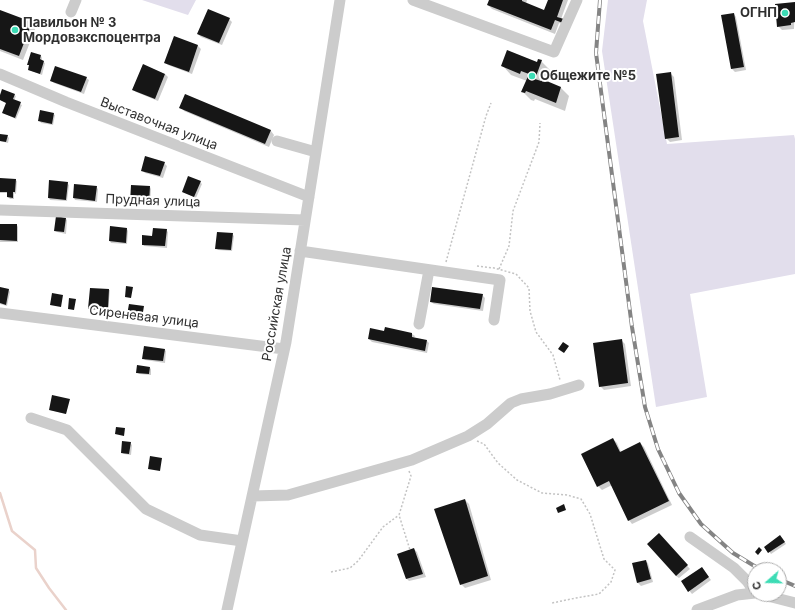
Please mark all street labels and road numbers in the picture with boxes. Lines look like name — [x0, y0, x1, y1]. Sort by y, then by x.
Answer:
street label: Выставочная улица — [98, 94, 220, 154]
street label: Прудная улица — [105, 192, 201, 210]
street label: Российская улица — [259, 246, 295, 362]
street label: Сиреневая улица — [88, 303, 200, 331]

